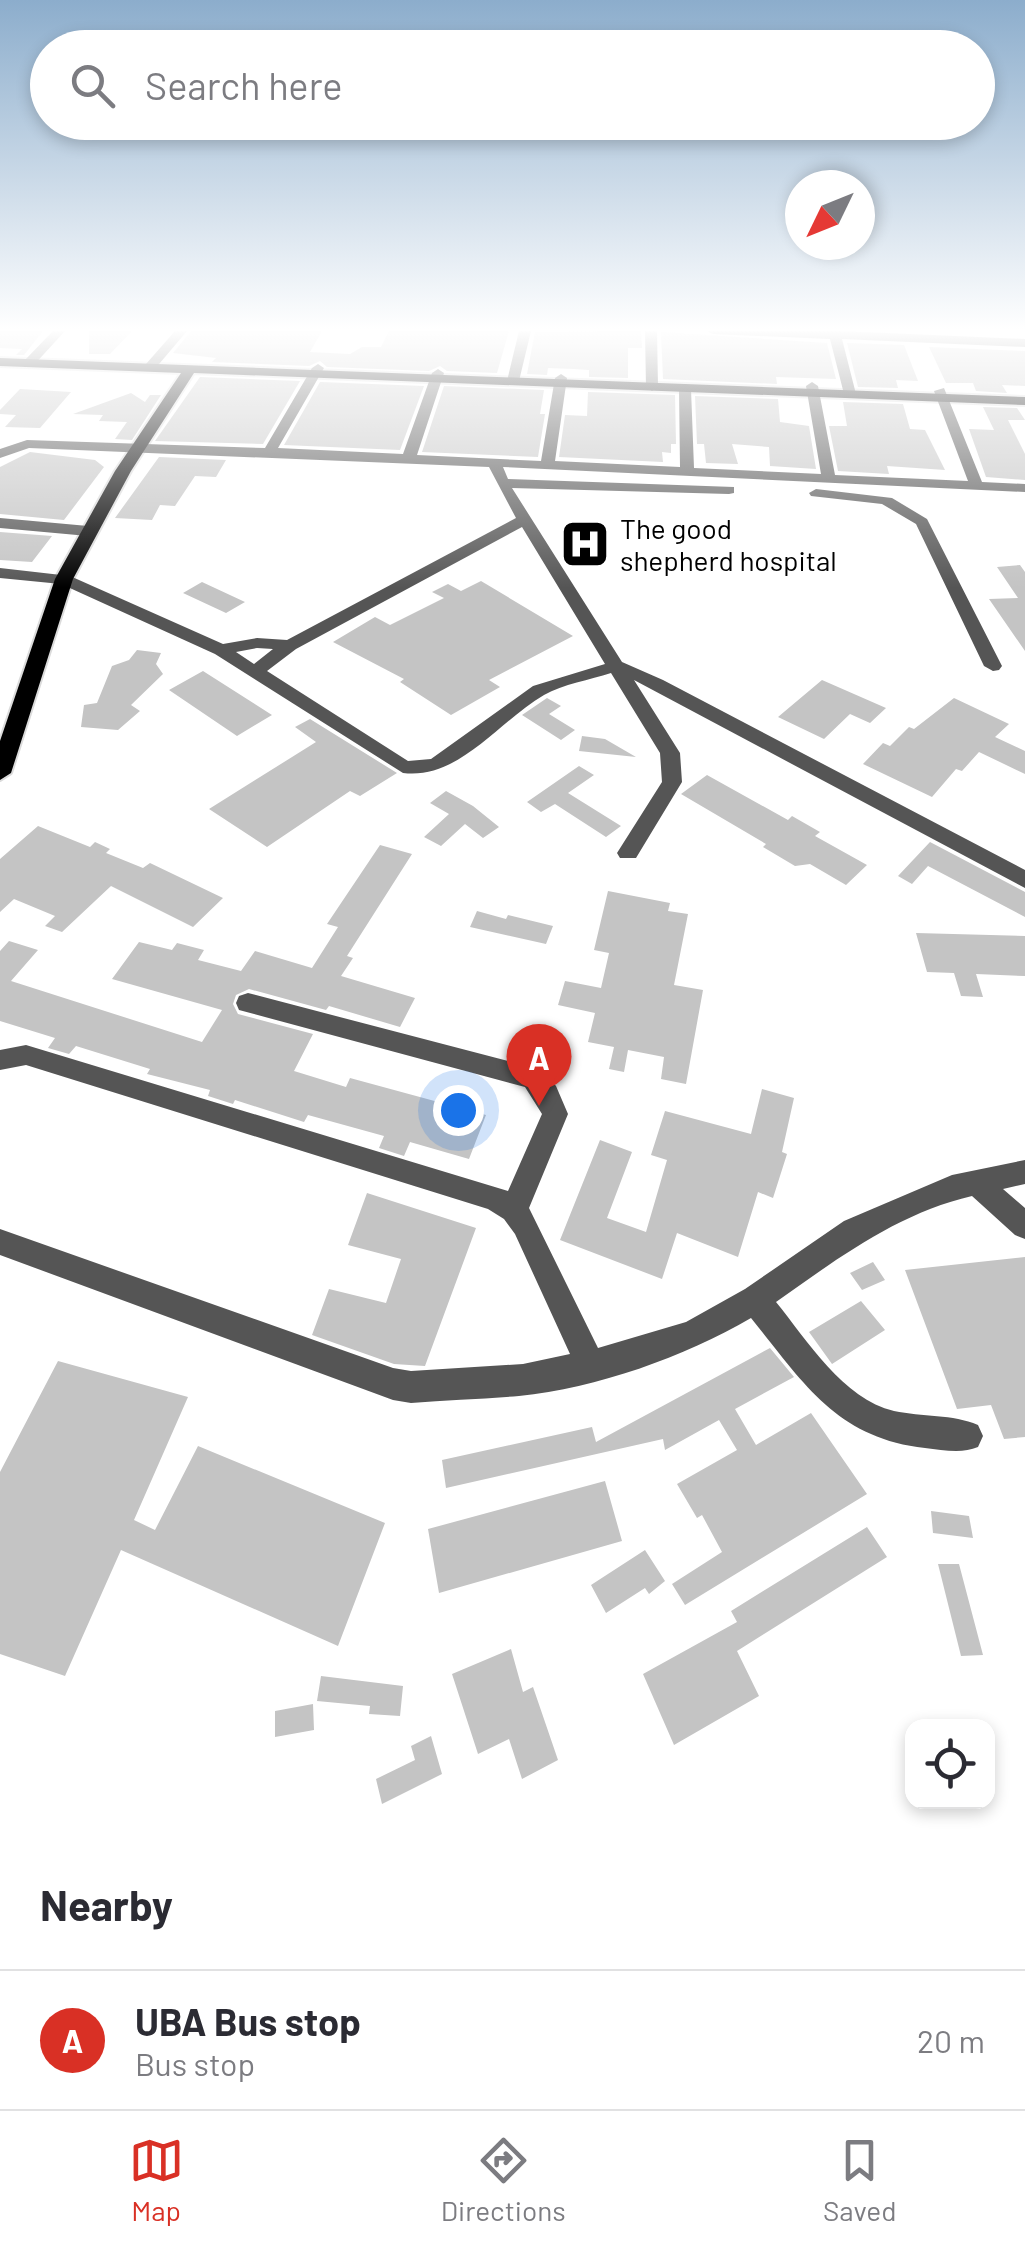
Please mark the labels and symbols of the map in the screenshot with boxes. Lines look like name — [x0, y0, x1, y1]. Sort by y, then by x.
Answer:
north arrow — [785, 170, 875, 260]
place label: The good shepherd hospital — [620, 511, 837, 577]
hospital icon: The good shepherd hospital — [559, 518, 611, 570]
pin: A — [506, 1024, 572, 1106]
your location — [433, 1085, 484, 1136]

